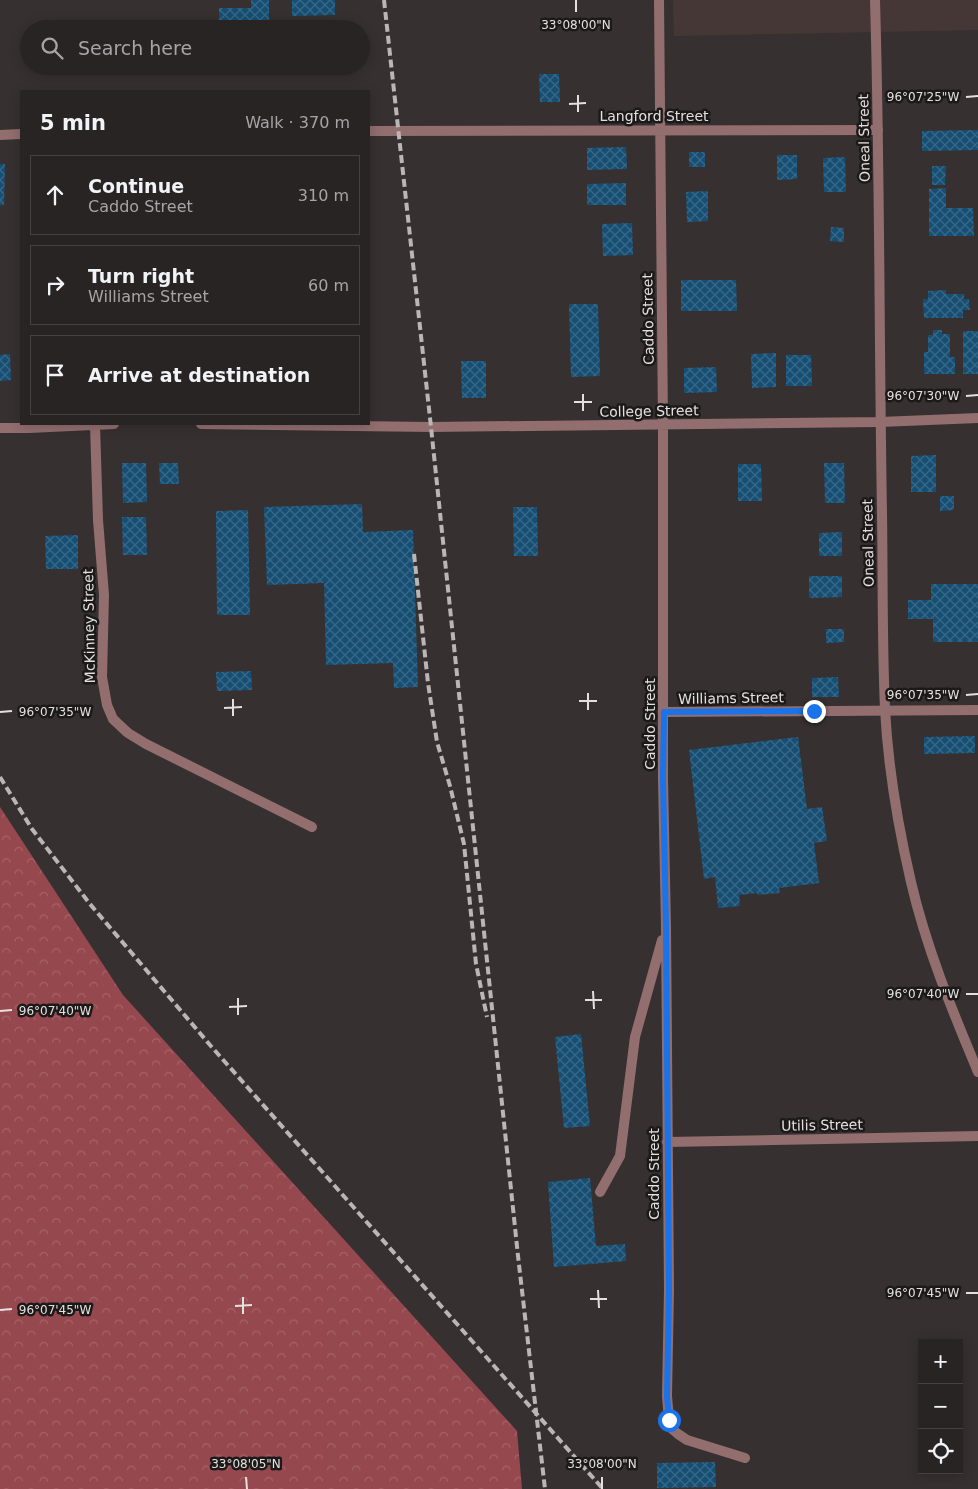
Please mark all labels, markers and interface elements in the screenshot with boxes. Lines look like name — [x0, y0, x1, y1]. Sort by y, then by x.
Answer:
text: 33°08'00"N — [541, 18, 611, 32]
search box — [20, 20, 370, 75]
icon: search — [38, 34, 66, 62]
text: Search here — [78, 37, 192, 59]
text: 96°07'25"W — [887, 90, 959, 104]
street label: Oneal Street — [855, 93, 873, 182]
street label: Langford Street — [599, 108, 709, 124]
text: 5 min — [40, 111, 106, 135]
text: Walk · 370 m — [245, 113, 350, 132]
text: Continue — [88, 175, 184, 197]
icon: ahead — [41, 181, 69, 209]
text: 310 m — [298, 186, 349, 205]
text: Caddo Street — [88, 197, 193, 216]
text: Turn right — [88, 265, 194, 287]
icon: right — [41, 271, 69, 299]
street label: Caddo Street — [639, 273, 657, 365]
text: 60 m — [308, 276, 349, 295]
text: Williams Street — [88, 287, 209, 306]
icon: arrive — [41, 361, 69, 389]
text: Arrive at destination — [88, 364, 310, 386]
text: 96°07'30"W — [887, 389, 959, 403]
street label: College Street — [599, 402, 699, 420]
street label: Oneal Street — [859, 498, 877, 587]
street label: McKinney Street — [80, 568, 98, 683]
street label: Caddo Street — [642, 678, 658, 770]
text: 96°07'35"W — [887, 688, 959, 702]
street label: Williams Street — [678, 689, 784, 707]
route end — [803, 700, 826, 723]
text: 96°07'35"W — [19, 705, 91, 719]
text: 96°07'40"W — [887, 987, 959, 1001]
text: 96°07'40"W — [19, 1004, 91, 1018]
street label: Utilis Street — [781, 1116, 863, 1134]
street label: Caddo Street — [646, 1128, 662, 1220]
text: 96°07'45"W — [887, 1286, 959, 1300]
text: 96°07'45"W — [19, 1303, 91, 1317]
map controls — [918, 1339, 963, 1474]
button: + — [918, 1339, 963, 1384]
button: − — [918, 1384, 963, 1429]
route start — [658, 1409, 681, 1432]
button: locate — [918, 1429, 963, 1474]
text: 33°08'05"N — [211, 1457, 281, 1471]
text: 33°08'00"N — [567, 1457, 637, 1471]

